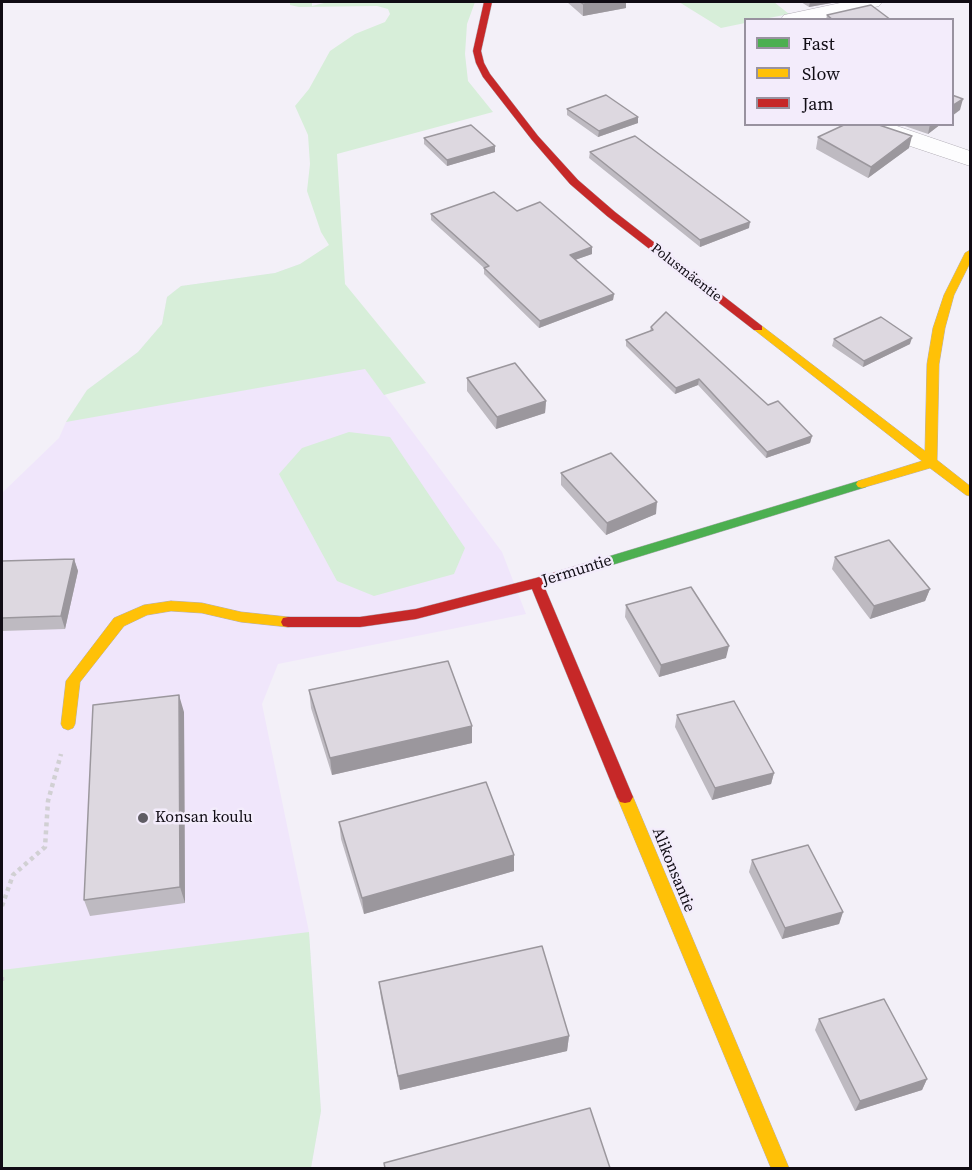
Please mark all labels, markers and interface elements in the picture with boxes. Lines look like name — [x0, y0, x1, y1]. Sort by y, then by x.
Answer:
legend — [744, 18, 954, 126]
text: Fast — [802, 31, 835, 56]
text: Slow — [802, 61, 840, 86]
text: Jam — [802, 91, 834, 116]
street label: Polusmäentie — [647, 240, 725, 306]
street label: Jermuntie — [540, 551, 614, 591]
place label: Konsan koulu — [155, 808, 253, 828]
marker: Konsan koulu — [136, 811, 150, 825]
street label: Alikonsantie — [647, 825, 699, 915]

